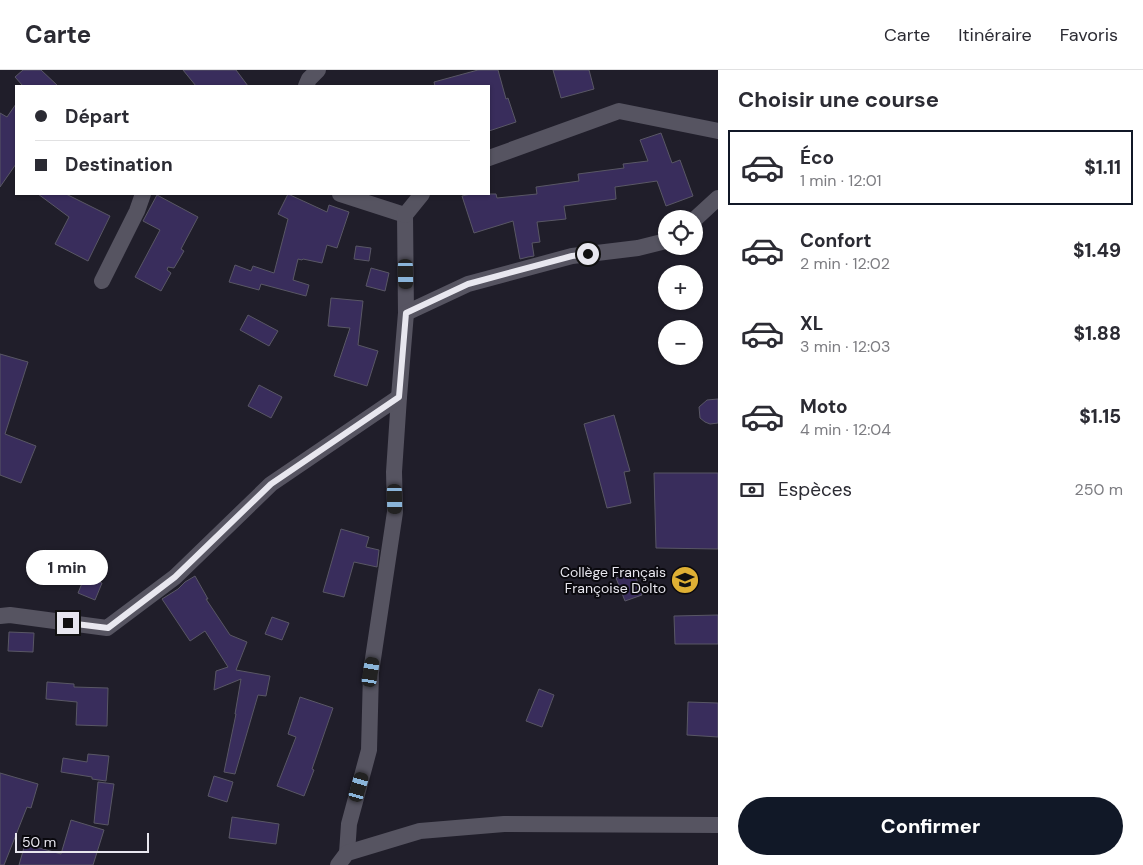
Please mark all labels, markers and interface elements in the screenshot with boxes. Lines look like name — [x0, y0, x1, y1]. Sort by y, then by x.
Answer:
text: Carte — [25, 19, 91, 50]
text: Carte — [884, 23, 930, 47]
text: Itinéraire — [958, 23, 1032, 47]
text: Favoris — [1060, 23, 1118, 47]
text: Choisir une course — [738, 85, 939, 114]
text: Départ — [65, 104, 129, 129]
icon: car — [740, 145, 785, 190]
text: Éco — [800, 145, 834, 170]
text: Destination — [65, 152, 173, 177]
text: $1.11 — [1084, 155, 1121, 180]
text: 1 min · 12:01 — [800, 170, 882, 191]
map controls — [658, 210, 703, 365]
button: locate — [658, 210, 703, 255]
icon: car — [740, 228, 785, 273]
text: Confort — [800, 228, 872, 253]
text: $1.49 — [1073, 238, 1121, 263]
route start — [577, 243, 599, 265]
text: 2 min · 12:02 — [800, 253, 890, 274]
car — [398, 259, 413, 289]
button: + — [658, 265, 703, 310]
icon: car — [740, 311, 785, 356]
text: XL — [800, 311, 823, 336]
button: − — [658, 320, 703, 365]
text: $1.88 — [1073, 321, 1121, 346]
text: 3 min · 12:03 — [800, 336, 891, 357]
icon: car — [740, 394, 785, 439]
text: Moto — [800, 394, 848, 419]
text: $1.15 — [1079, 404, 1121, 429]
text: 4 min · 12:04 — [800, 419, 891, 440]
icon: cash — [738, 476, 766, 504]
text: Espèces — [778, 477, 852, 502]
text: 250 m — [1075, 479, 1123, 500]
car — [387, 484, 402, 514]
callout: 1 min — [27, 550, 109, 586]
text: 1 min — [47, 557, 87, 578]
place label: Collège Français Françoise Dolto — [560, 563, 666, 597]
school or university icon: Collège Français Françoise Dolto — [670, 565, 700, 595]
route end — [57, 612, 79, 634]
car — [361, 656, 380, 688]
car — [347, 771, 370, 803]
button: Confirmer — [738, 797, 1123, 855]
scale bar — [15, 830, 149, 853]
text: 50 m — [22, 833, 56, 851]

